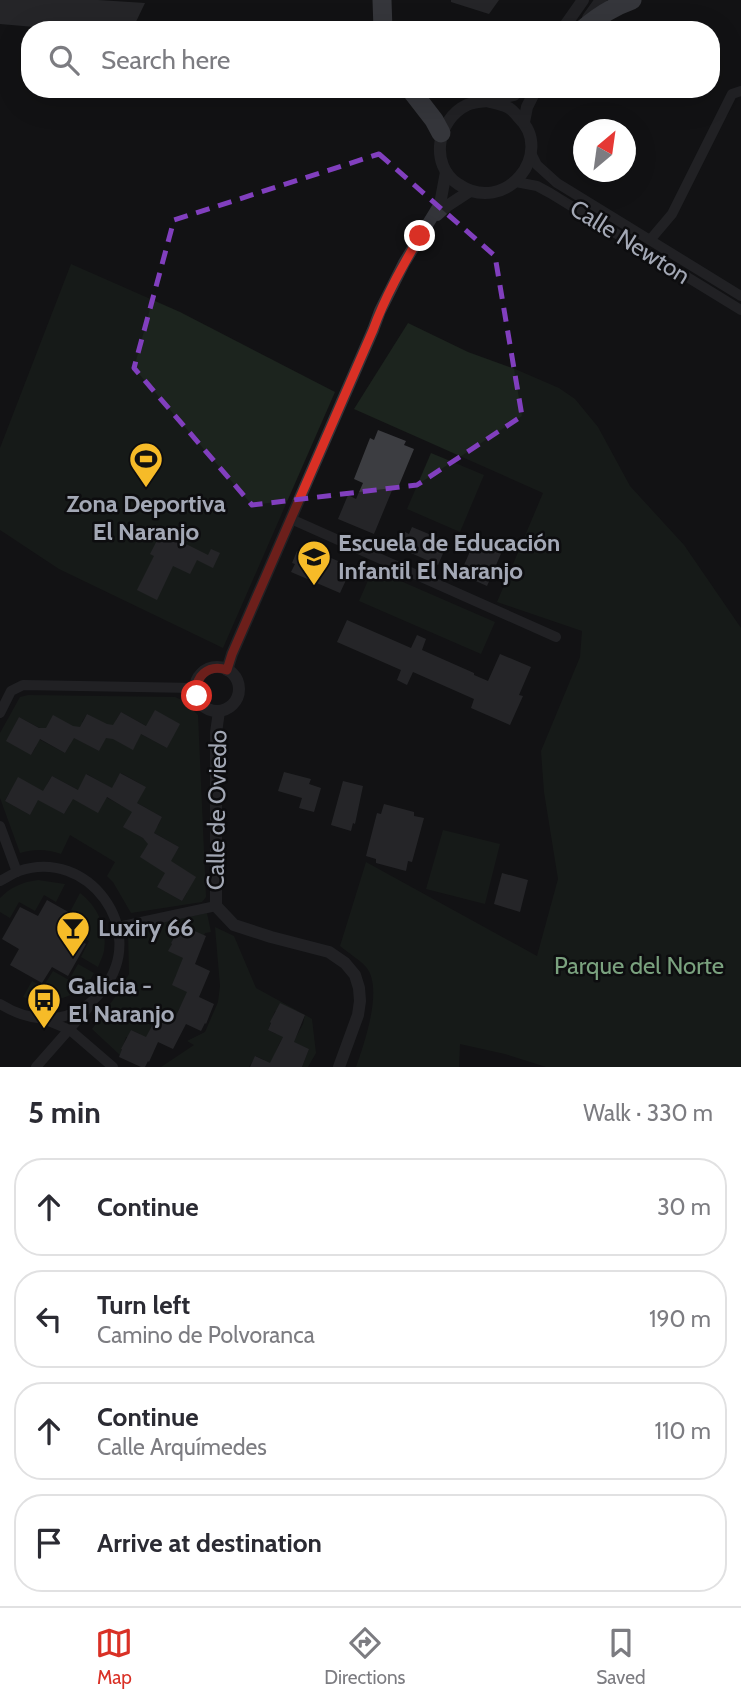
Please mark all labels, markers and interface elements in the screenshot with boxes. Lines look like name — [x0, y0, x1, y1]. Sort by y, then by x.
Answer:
search box — [21, 21, 720, 98]
icon: search — [45, 41, 83, 79]
text: Search here — [101, 44, 230, 76]
north arrow — [573, 119, 636, 182]
street label: Calle Newton — [565, 193, 696, 290]
route end — [404, 220, 435, 251]
sports icon: Zona Deportiva El Naranjo — [127, 440, 165, 489]
place label: Zona Deportiva El Naranjo — [66, 489, 226, 546]
place label: Escuela de Educación Infantil El Naranjo — [338, 528, 560, 585]
school or university icon: Escuela de Educación Infantil El Naranjo — [295, 538, 333, 587]
route start — [181, 680, 212, 711]
street label: Calle de Oviedo — [201, 730, 232, 890]
bar icon: Luxiry 66 — [54, 909, 92, 958]
place label: Luxiry 66 — [98, 913, 194, 942]
park label: Parque del Norte — [554, 951, 724, 980]
place label: Galicia - El Naranjo — [68, 971, 175, 1028]
bus stop icon: Galicia - El Naranjo — [25, 981, 63, 1030]
text: 5 min — [28, 1094, 101, 1131]
text: Walk · 330 m — [583, 1099, 713, 1127]
icon: ahead — [30, 1188, 68, 1226]
text: Continue — [97, 1191, 199, 1223]
text: 30 m — [657, 1193, 711, 1221]
text: Turn left — [97, 1289, 190, 1321]
icon: left — [30, 1300, 68, 1338]
text: 190 m — [649, 1305, 711, 1333]
text: Camino de Polvoranca — [97, 1321, 315, 1349]
text: Continue — [97, 1401, 199, 1433]
icon: ahead — [30, 1412, 68, 1450]
text: 110 m — [655, 1417, 711, 1445]
text: Calle Arquímedes — [97, 1433, 267, 1461]
icon: arrive — [30, 1524, 68, 1562]
text: Arrive at destination — [97, 1527, 322, 1559]
tab: Map — [95, 1624, 133, 1689]
tab: Directions — [324, 1624, 405, 1689]
tab: Saved — [596, 1624, 646, 1689]

